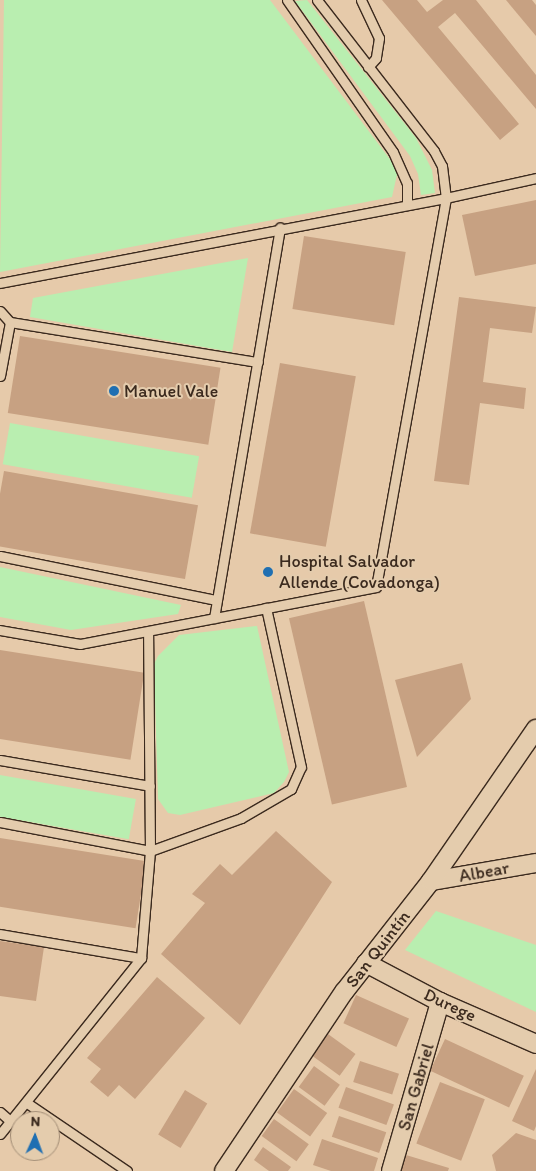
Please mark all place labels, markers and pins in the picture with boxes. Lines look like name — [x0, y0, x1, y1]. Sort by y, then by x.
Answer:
place label: Manuel Vale — [124, 380, 218, 402]
marker: Manuel Vale — [108, 385, 120, 397]
place label: Hospital Salvador Allende (Covadonga) — [279, 551, 439, 594]
marker: Hospital Salvador Allende (Covadonga) — [261, 565, 275, 579]

